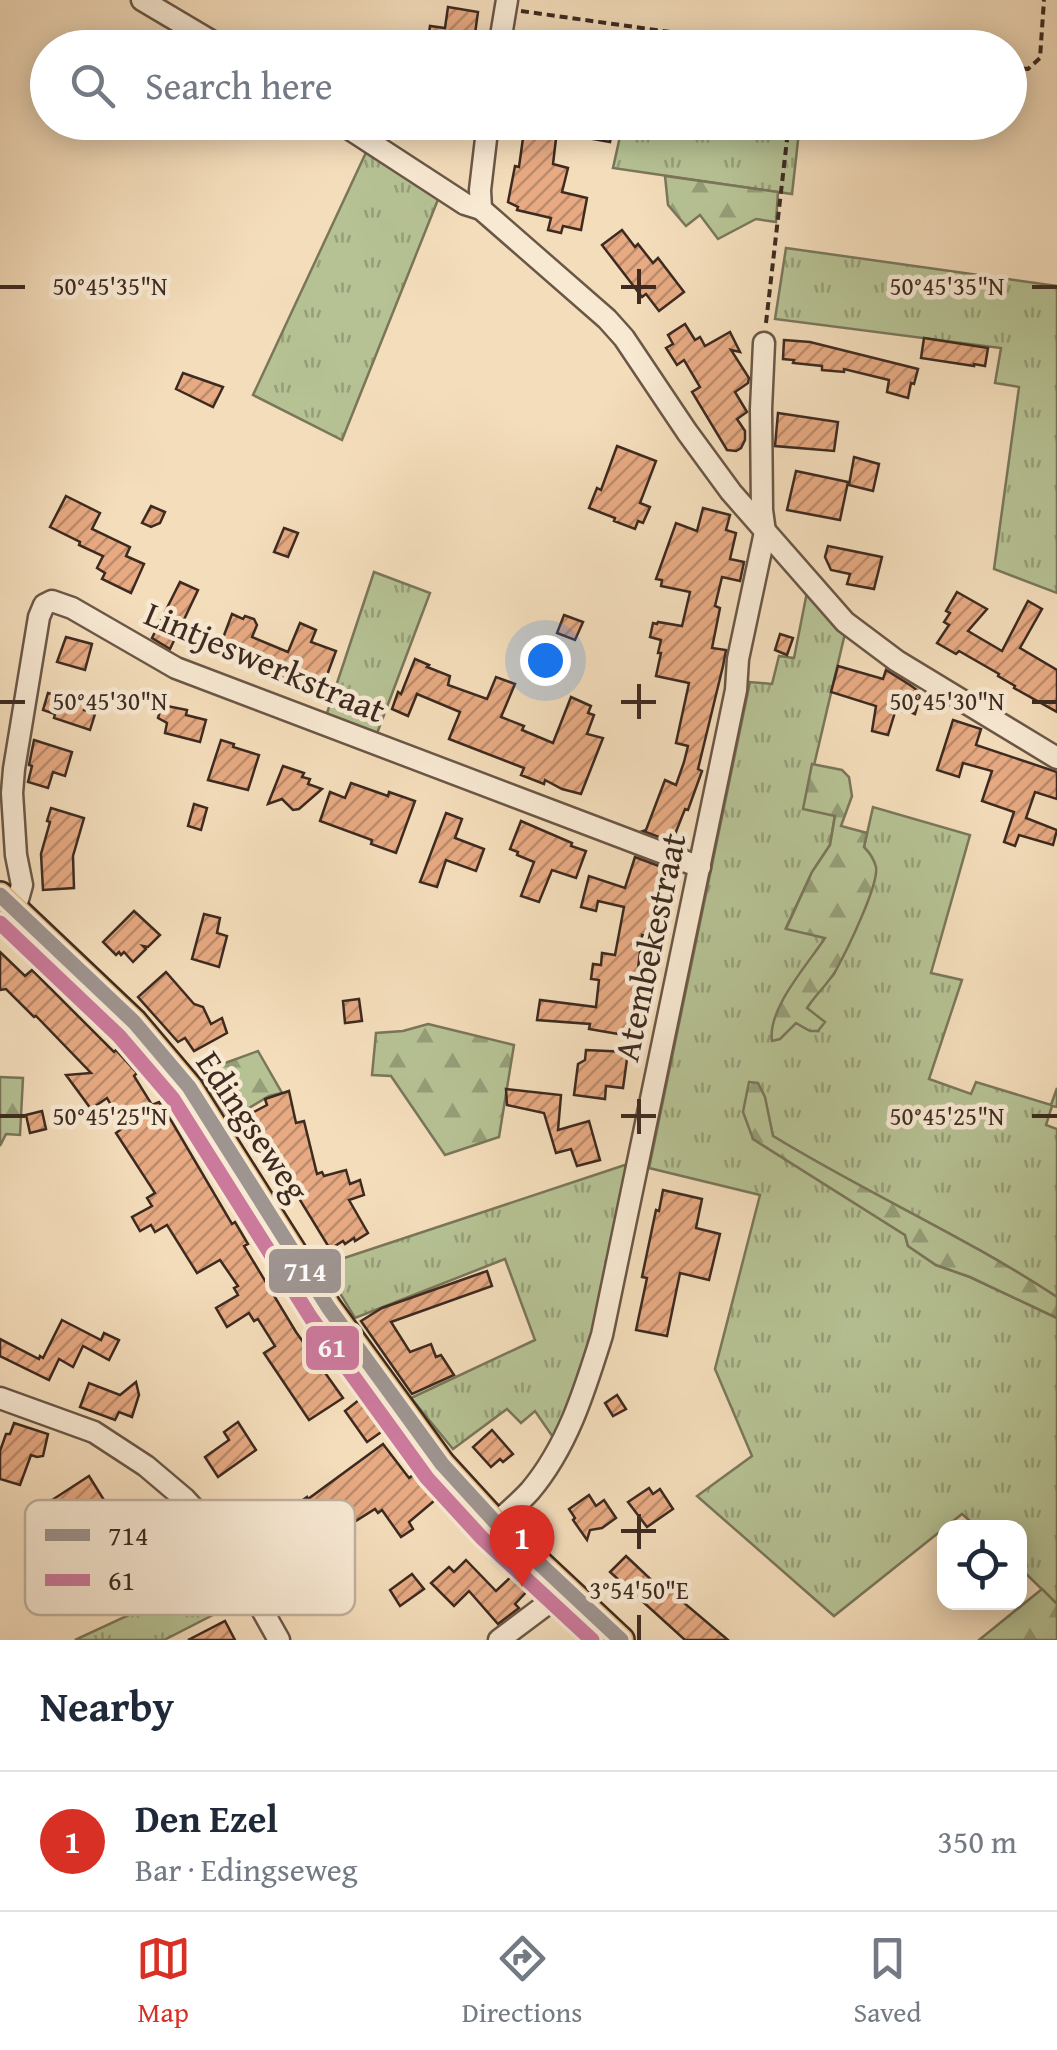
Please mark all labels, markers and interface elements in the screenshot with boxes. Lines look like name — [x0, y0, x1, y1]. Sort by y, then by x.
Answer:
search box — [30, 30, 1027, 140]
text: Search here — [145, 57, 333, 113]
icon: search — [65, 58, 120, 113]
text: 50°45'35"N — [53, 268, 167, 304]
text: 50°45'35"N — [890, 268, 1004, 304]
street label: Lintjeswerkstraat — [137, 588, 394, 735]
your location — [520, 635, 571, 686]
text: 50°45'30"N — [53, 683, 167, 719]
text: 50°45'30"N — [890, 683, 1004, 719]
street label: Atembekestraat — [600, 828, 699, 1066]
street label: Edingseweg — [184, 1040, 323, 1212]
text: 50°45'25"N — [53, 1098, 167, 1134]
text: 50°45'25"N — [890, 1098, 1004, 1134]
line badge: 714 — [267, 1247, 343, 1295]
text: 714 — [283, 1250, 327, 1291]
line badge: 61 — [304, 1324, 361, 1372]
text: 61 — [317, 1326, 347, 1367]
legend — [25, 1500, 355, 1615]
pin: 1 — [490, 1504, 554, 1587]
text: 714 — [108, 1514, 148, 1555]
map controls — [937, 1520, 1027, 1610]
button: locate — [937, 1520, 1027, 1610]
text: 61 — [108, 1559, 135, 1600]
text: 3°54'50"E — [589, 1572, 689, 1608]
text: Nearby — [40, 1675, 174, 1736]
text: Den Ezel — [135, 1790, 278, 1846]
text: 1 — [64, 1818, 81, 1865]
text: 350 m — [938, 1818, 1017, 1865]
text: Bar · Edingseweg — [135, 1846, 358, 1893]
tab: Map — [136, 1931, 191, 2032]
tab: Directions — [462, 1931, 582, 2032]
tab: Saved — [854, 1931, 921, 2032]

